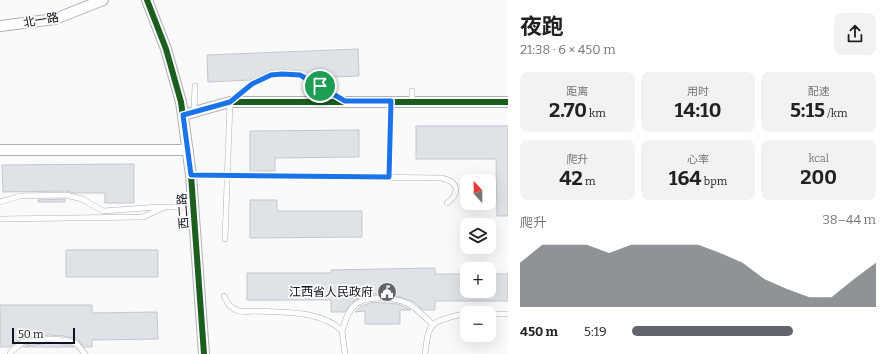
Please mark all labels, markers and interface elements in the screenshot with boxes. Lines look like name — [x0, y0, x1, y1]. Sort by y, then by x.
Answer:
street label: 北一路 — [22, 10, 60, 30]
text: 夜跑 — [520, 13, 564, 40]
button: share — [834, 13, 876, 55]
text: 21:38 · 6 × 450 m — [520, 42, 616, 57]
pin — [303, 69, 337, 103]
icon: arrive — [309, 75, 331, 97]
text: 距离 — [566, 85, 588, 98]
text: 用时 — [687, 85, 709, 98]
text: 配速 — [808, 85, 830, 98]
text: 2.70 — [549, 98, 587, 122]
text: 14:10 — [675, 98, 721, 122]
text: 5:15 — [790, 98, 825, 122]
text: km — [587, 107, 606, 120]
text: /km — [825, 107, 847, 120]
text: kcal — [808, 152, 829, 165]
text: 爬升 — [566, 153, 588, 166]
text: 心率 — [687, 153, 709, 166]
text: 200 — [800, 165, 837, 189]
text: 42 — [559, 166, 583, 190]
text: 164 — [669, 166, 702, 190]
north arrow — [460, 174, 496, 210]
map controls — [460, 174, 496, 342]
text: m — [583, 175, 595, 188]
text: bpm — [702, 175, 727, 188]
street label: 西二路 — [175, 193, 191, 229]
text: 38–44 m — [822, 212, 876, 227]
text: 爬升 — [520, 215, 546, 230]
button: layers — [460, 218, 496, 254]
button: + — [460, 262, 496, 298]
public building icon: 江西省人民政府 — [376, 281, 398, 303]
place label: 江西省人民政府 — [289, 285, 373, 299]
button: − — [460, 306, 496, 342]
text: 450 m — [520, 324, 558, 339]
text: 5:19 — [584, 324, 607, 339]
scale bar — [12, 326, 75, 345]
text: 50 m — [18, 328, 44, 341]

